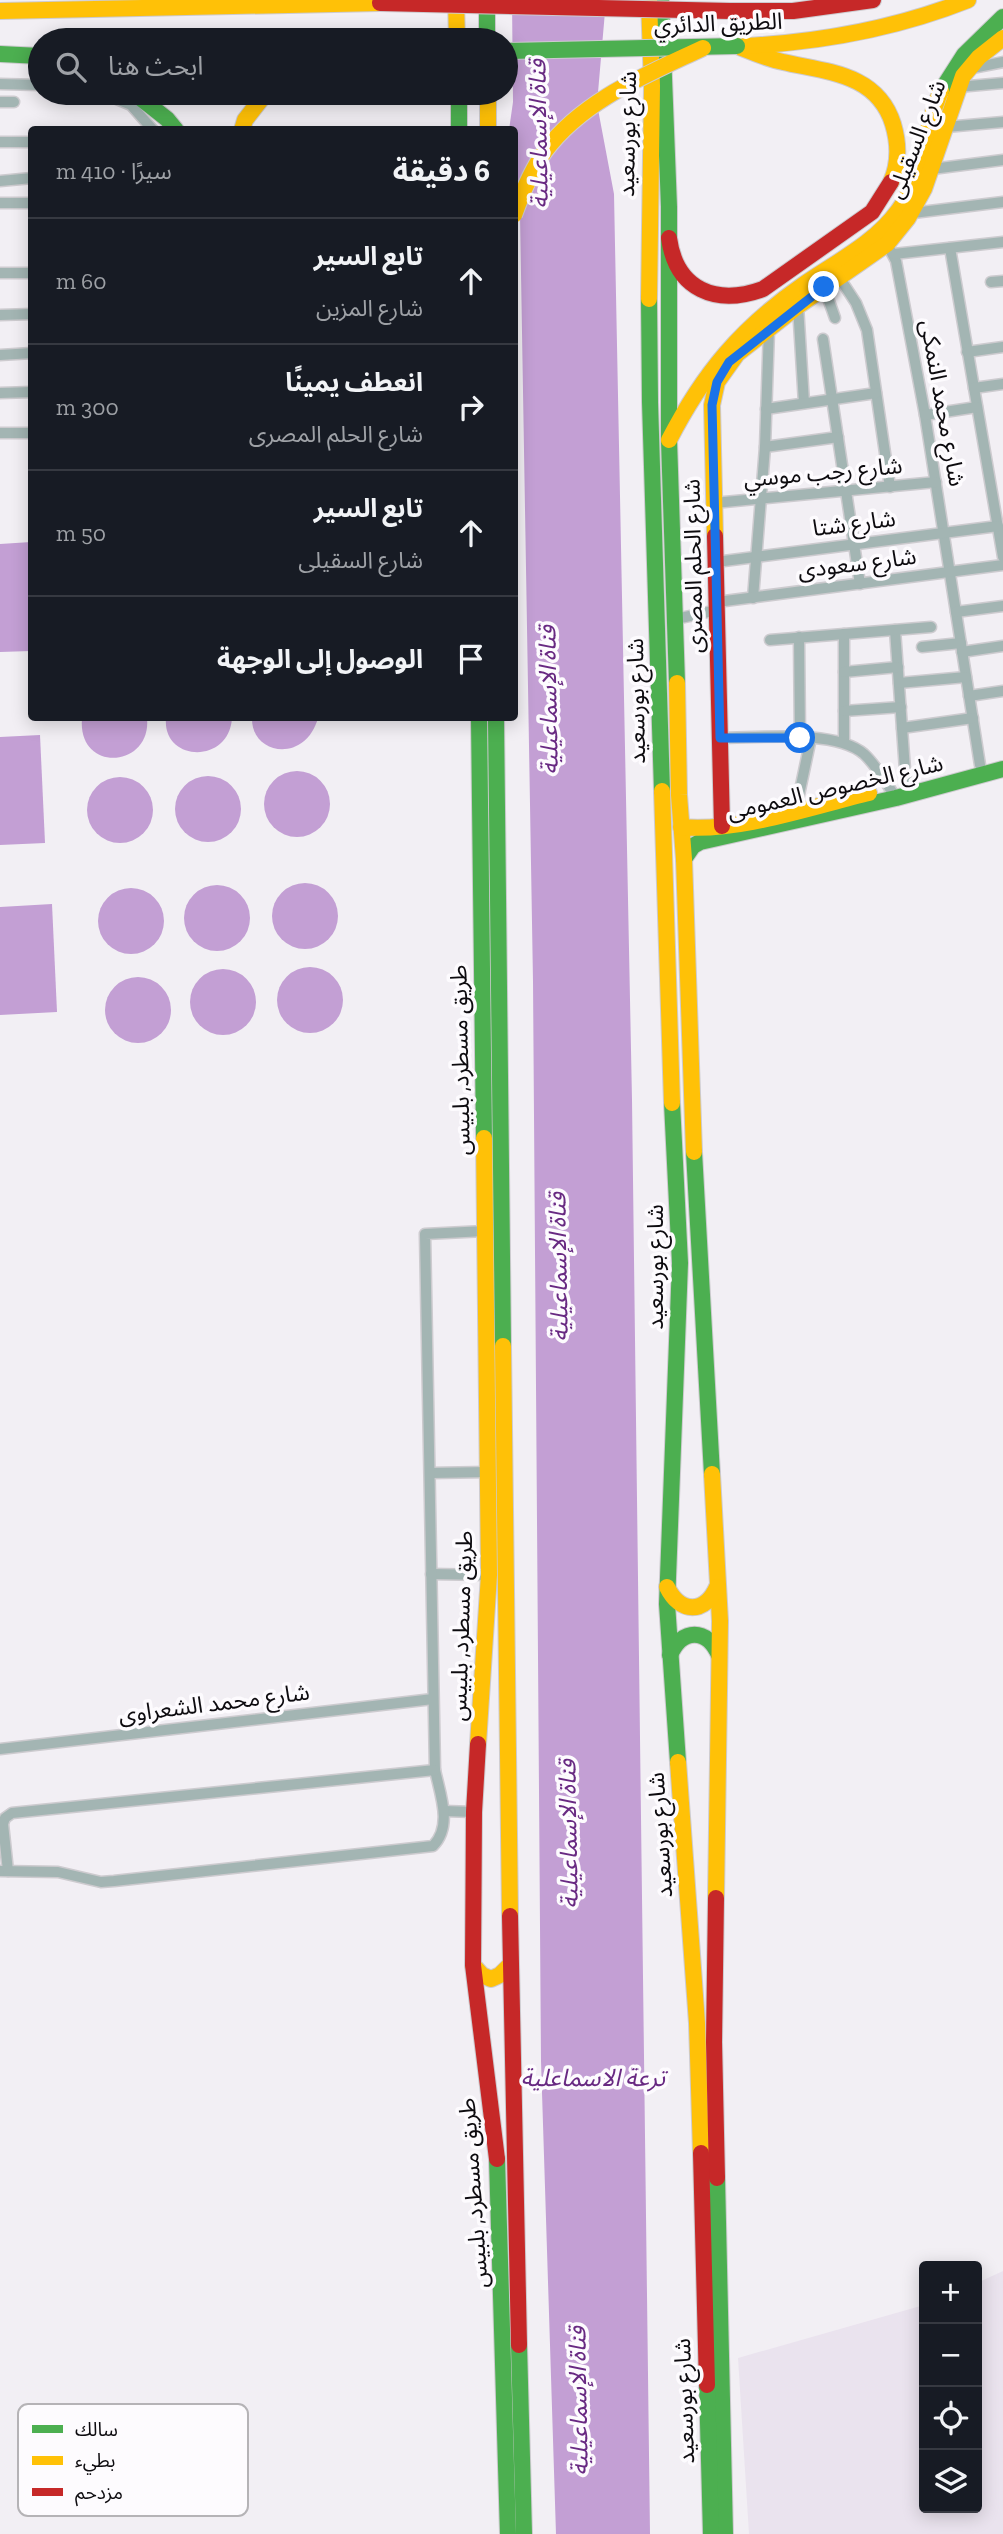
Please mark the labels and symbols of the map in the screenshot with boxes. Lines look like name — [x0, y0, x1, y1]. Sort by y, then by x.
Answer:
street label: الطريق الدائري — [653, 7, 783, 43]
water label: قناة الإسماعيلية — [522, 57, 556, 209]
street label: شارع بورسعيد — [612, 71, 645, 197]
street label: شارع السقيلى — [881, 76, 954, 203]
route end — [808, 271, 839, 302]
street label: شارع محمد النمكى — [912, 317, 971, 489]
street label: شارع رجب موسي — [742, 451, 904, 496]
street label: شارع الحلم المصرى — [677, 479, 712, 653]
street label: شارع شتا — [811, 504, 897, 545]
street label: شارع سعودى — [796, 542, 918, 587]
water label: قناة الإسماعيلية — [532, 623, 566, 775]
street label: شارع بورسعيد — [621, 638, 654, 764]
route start — [784, 722, 815, 753]
street label: شارع الخصوص العمومى — [724, 749, 946, 828]
street label: طريق مسطرد, بلبيس — [444, 964, 476, 1156]
water label: قناة الإسماعيلية — [542, 1190, 576, 1342]
street label: شارع بورسعيد — [641, 1204, 672, 1330]
street label: طريق مسطرد, بلبيس — [444, 1530, 478, 1722]
street label: شارع محمد الشعراوى — [117, 1677, 311, 1732]
water label: قناة الإسماعيلية — [552, 1757, 586, 1909]
street label: شارع بورسعيد — [642, 1771, 681, 1899]
water label: ترعة الاسماعلية — [521, 2063, 669, 2092]
street label: طريق مسطرد, بلبيس — [452, 2097, 494, 2289]
water label: قناة الإسماعيلية — [562, 2324, 596, 2476]
street label: شارع بورسعيد — [668, 2338, 703, 2464]
legend — [18, 2404, 248, 2516]
text: سالك — [75, 2418, 118, 2441]
text: بطيء — [75, 2449, 115, 2475]
text: مزدحم — [75, 2481, 123, 2507]

